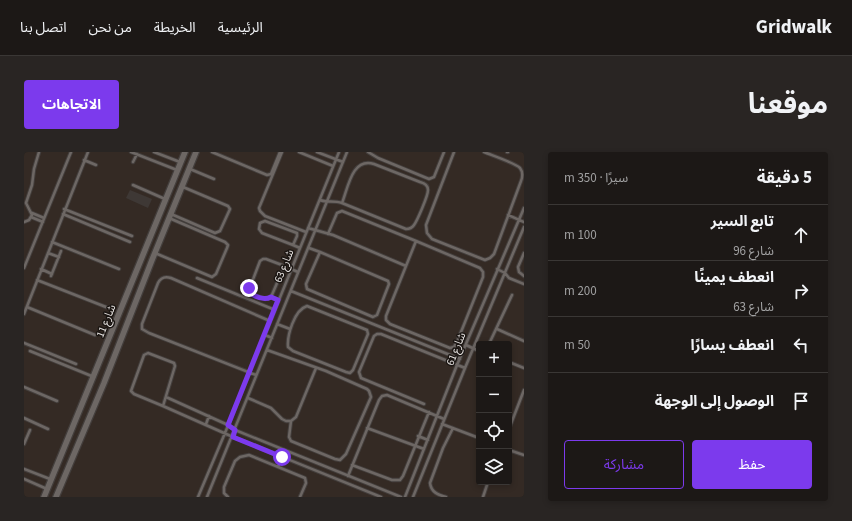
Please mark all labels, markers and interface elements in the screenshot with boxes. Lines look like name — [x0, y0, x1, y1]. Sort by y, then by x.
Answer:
text: Gridwalk — [756, 14, 832, 41]
text: اتصل بنا — [20, 18, 66, 38]
text: من نحن — [88, 18, 132, 38]
text: الخريطة — [154, 18, 196, 38]
text: الرئيسية — [218, 18, 263, 38]
button: الاتجاهات — [24, 80, 119, 129]
text: موقعنا — [748, 84, 828, 124]
text: 5 دقيقة — [757, 166, 812, 190]
text: سيرًا · 350 m — [564, 169, 628, 187]
text: تابع السير — [711, 211, 774, 232]
icon: ahead — [790, 224, 812, 246]
text: 100 m — [564, 226, 597, 244]
text: شارع 96 — [733, 242, 774, 260]
street label: شارع 63 — [271, 247, 298, 285]
text: انعطف يمينًا — [694, 267, 774, 288]
route end — [240, 279, 258, 297]
icon: right — [790, 280, 812, 302]
text: 200 m — [564, 282, 597, 300]
text: شارع 63 — [733, 298, 774, 316]
street label: شارع 11 — [93, 302, 120, 340]
street label: شارع 61 — [443, 330, 470, 368]
icon: left — [790, 334, 812, 356]
text: انعطف يسارًا — [690, 335, 774, 356]
text: 50 m — [564, 336, 590, 354]
map controls — [476, 341, 512, 485]
button: + — [476, 341, 512, 377]
button: − — [476, 377, 512, 413]
icon: arrive — [790, 390, 812, 412]
text: الوصول إلى الوجهة — [655, 391, 774, 412]
button: locate — [476, 413, 512, 449]
button: مشاركة — [564, 440, 684, 489]
button: حفظ — [692, 440, 812, 489]
route start — [273, 448, 291, 466]
button: layers — [476, 449, 512, 485]

